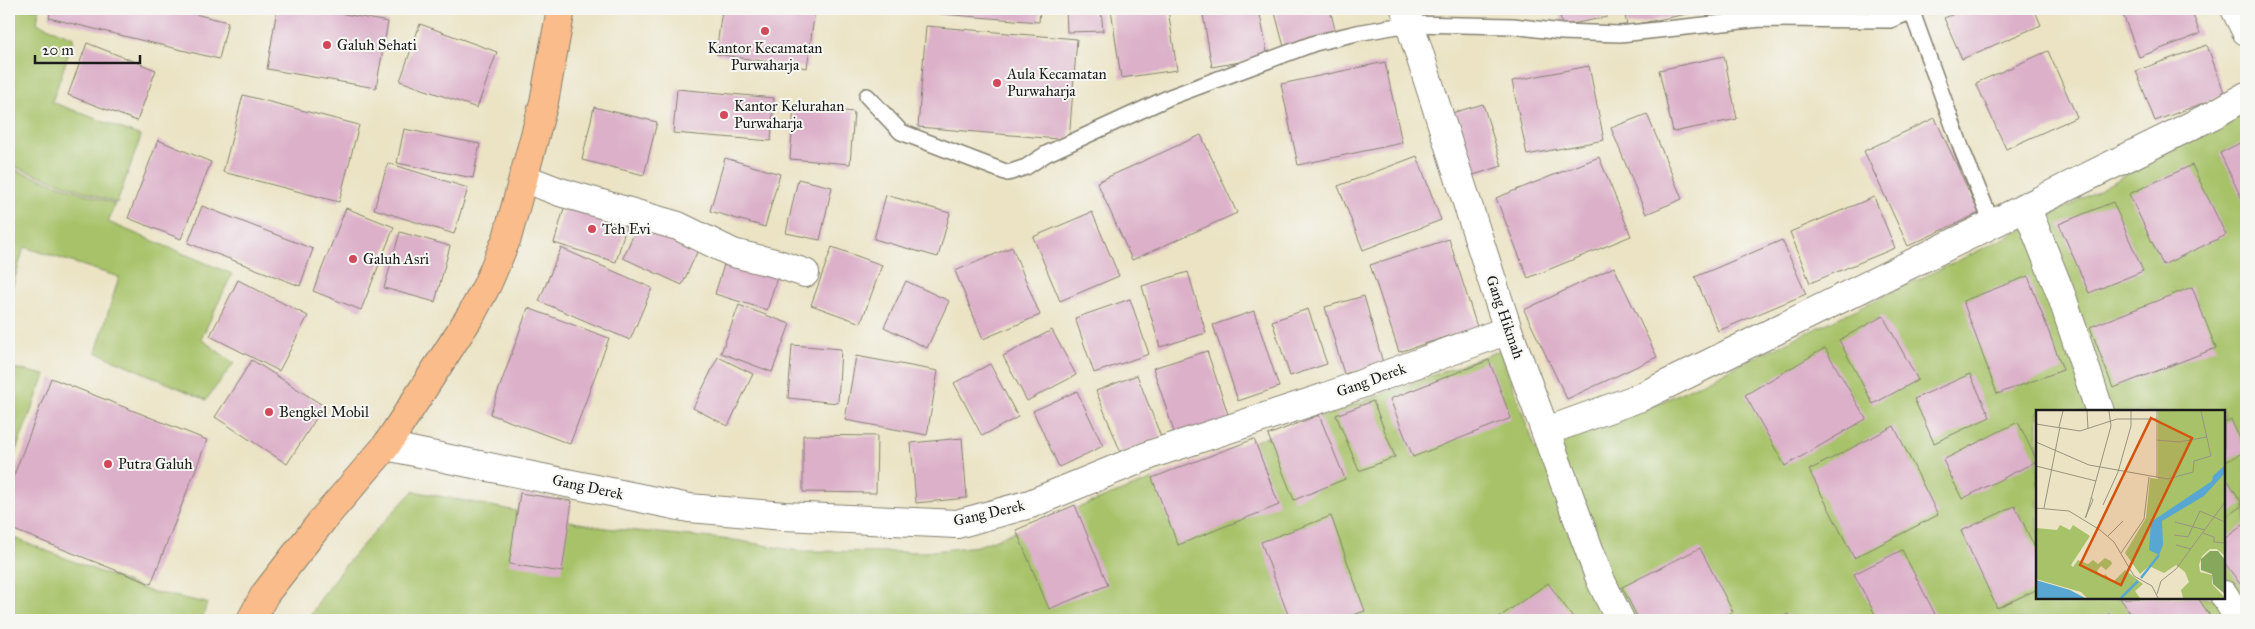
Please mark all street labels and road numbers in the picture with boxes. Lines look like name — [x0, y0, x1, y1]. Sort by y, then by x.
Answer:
street label: Gang Hikmah — [1482, 273, 1528, 362]
street label: Gang Derek — [1334, 359, 1408, 401]
street label: Gang Derek — [551, 471, 625, 503]
street label: Gang Derek — [952, 496, 1026, 530]

